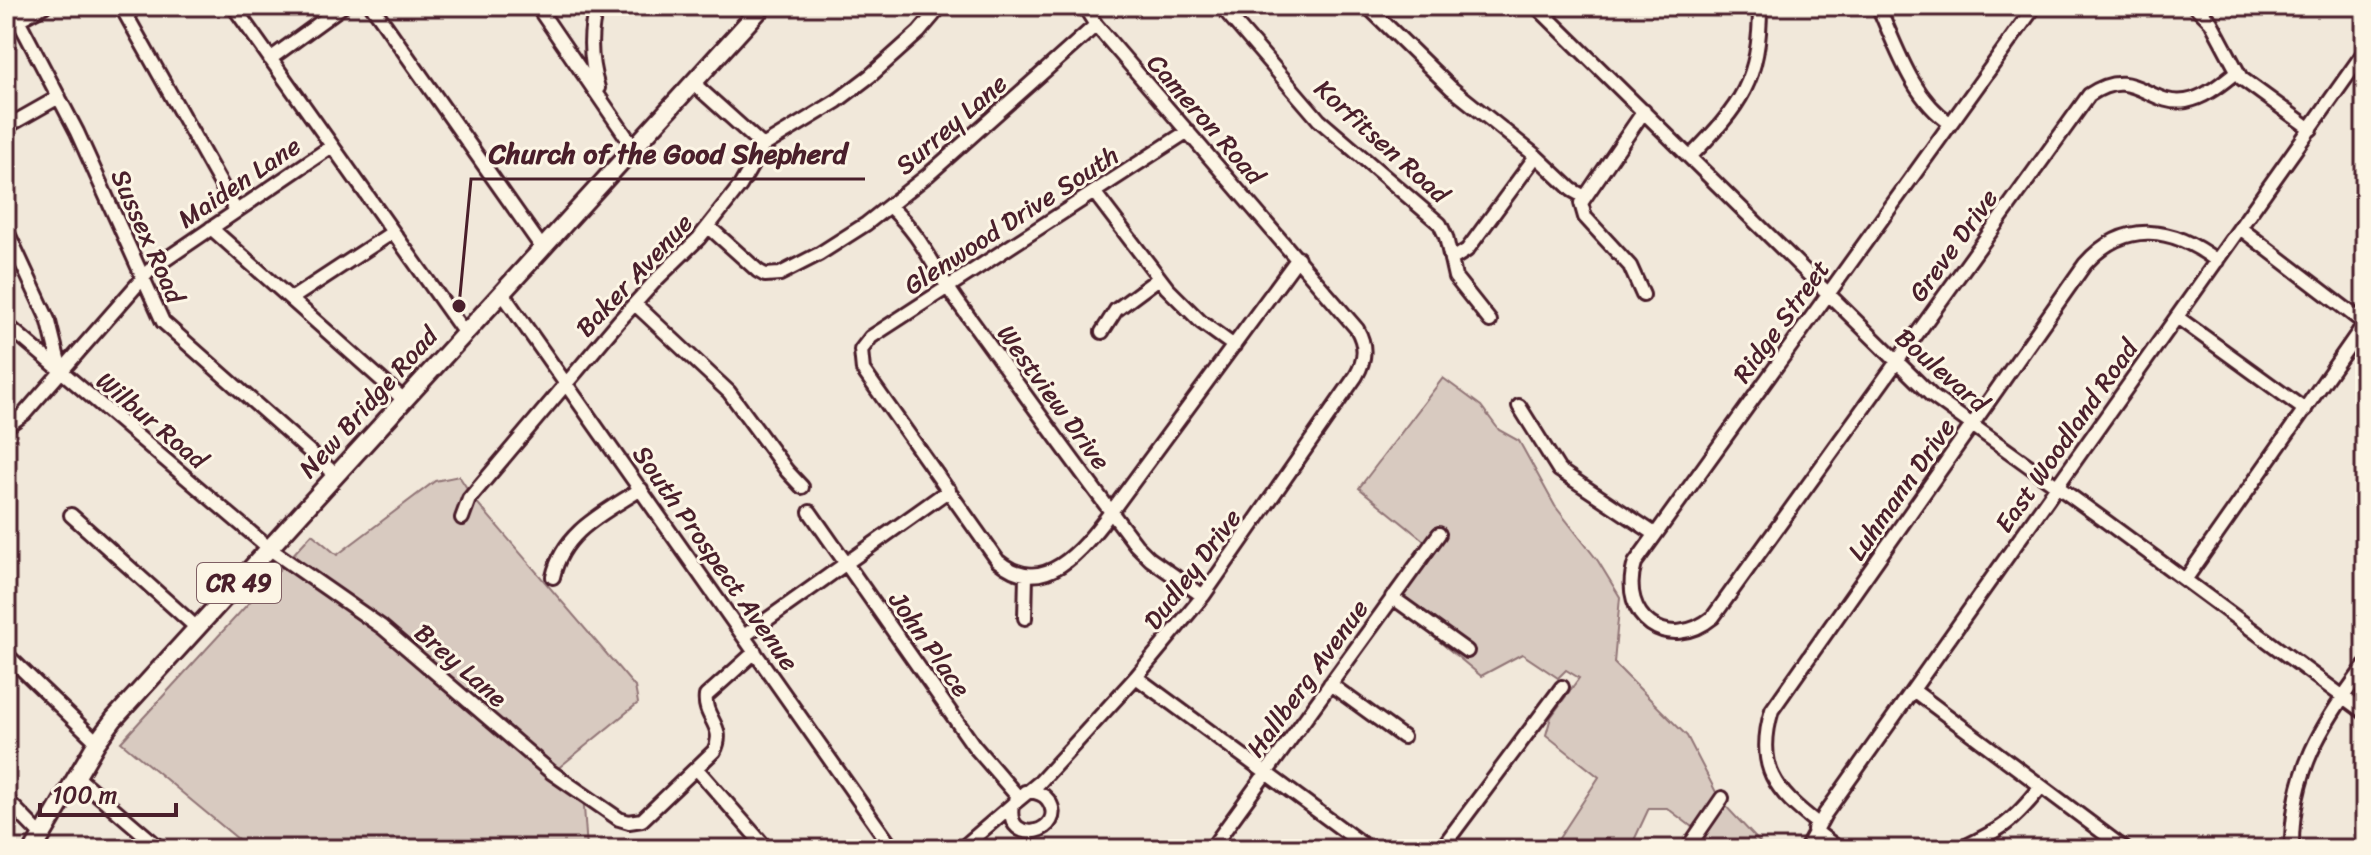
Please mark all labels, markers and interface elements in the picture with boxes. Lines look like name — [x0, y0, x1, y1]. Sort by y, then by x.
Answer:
street label: Cameron Road — [1135, 42, 1278, 197]
street label: Surrey Lane — [884, 62, 1018, 186]
street label: Korfitsen Road — [1303, 67, 1462, 217]
street label: Maiden Lane — [168, 124, 310, 240]
callout: Church of the Good Shepherd — [471, 127, 865, 179]
text: Church of the Good Shepherd — [488, 129, 850, 178]
street label: Glenwood Drive South — [894, 133, 1128, 307]
street label: Sussex Road — [98, 161, 199, 313]
street label: Greve Drive — [1896, 178, 2010, 312]
street label: Baker Avenue — [564, 202, 704, 348]
street label: Ridge Street — [1720, 249, 1842, 393]
street label: New Bridge Road — [287, 313, 451, 489]
street label: Westview Drive — [985, 314, 1123, 480]
street label: Boulevard — [1884, 316, 2001, 426]
street label: East Woodland Road — [1982, 328, 2152, 543]
street label: Wilbur Road — [85, 359, 220, 483]
street label: Luhmann Drive — [1834, 408, 1968, 570]
street label: South Prospect Avenue — [620, 435, 812, 681]
street label: Dudley Drive — [1131, 498, 1253, 640]
road number: CR 49 — [197, 563, 281, 603]
street label: John Place — [876, 580, 984, 707]
street label: Hallberg Avenue — [1233, 589, 1381, 767]
street label: Brey Lane — [403, 611, 519, 720]
scale bar — [40, 767, 176, 817]
text: 100 m — [52, 774, 117, 816]

